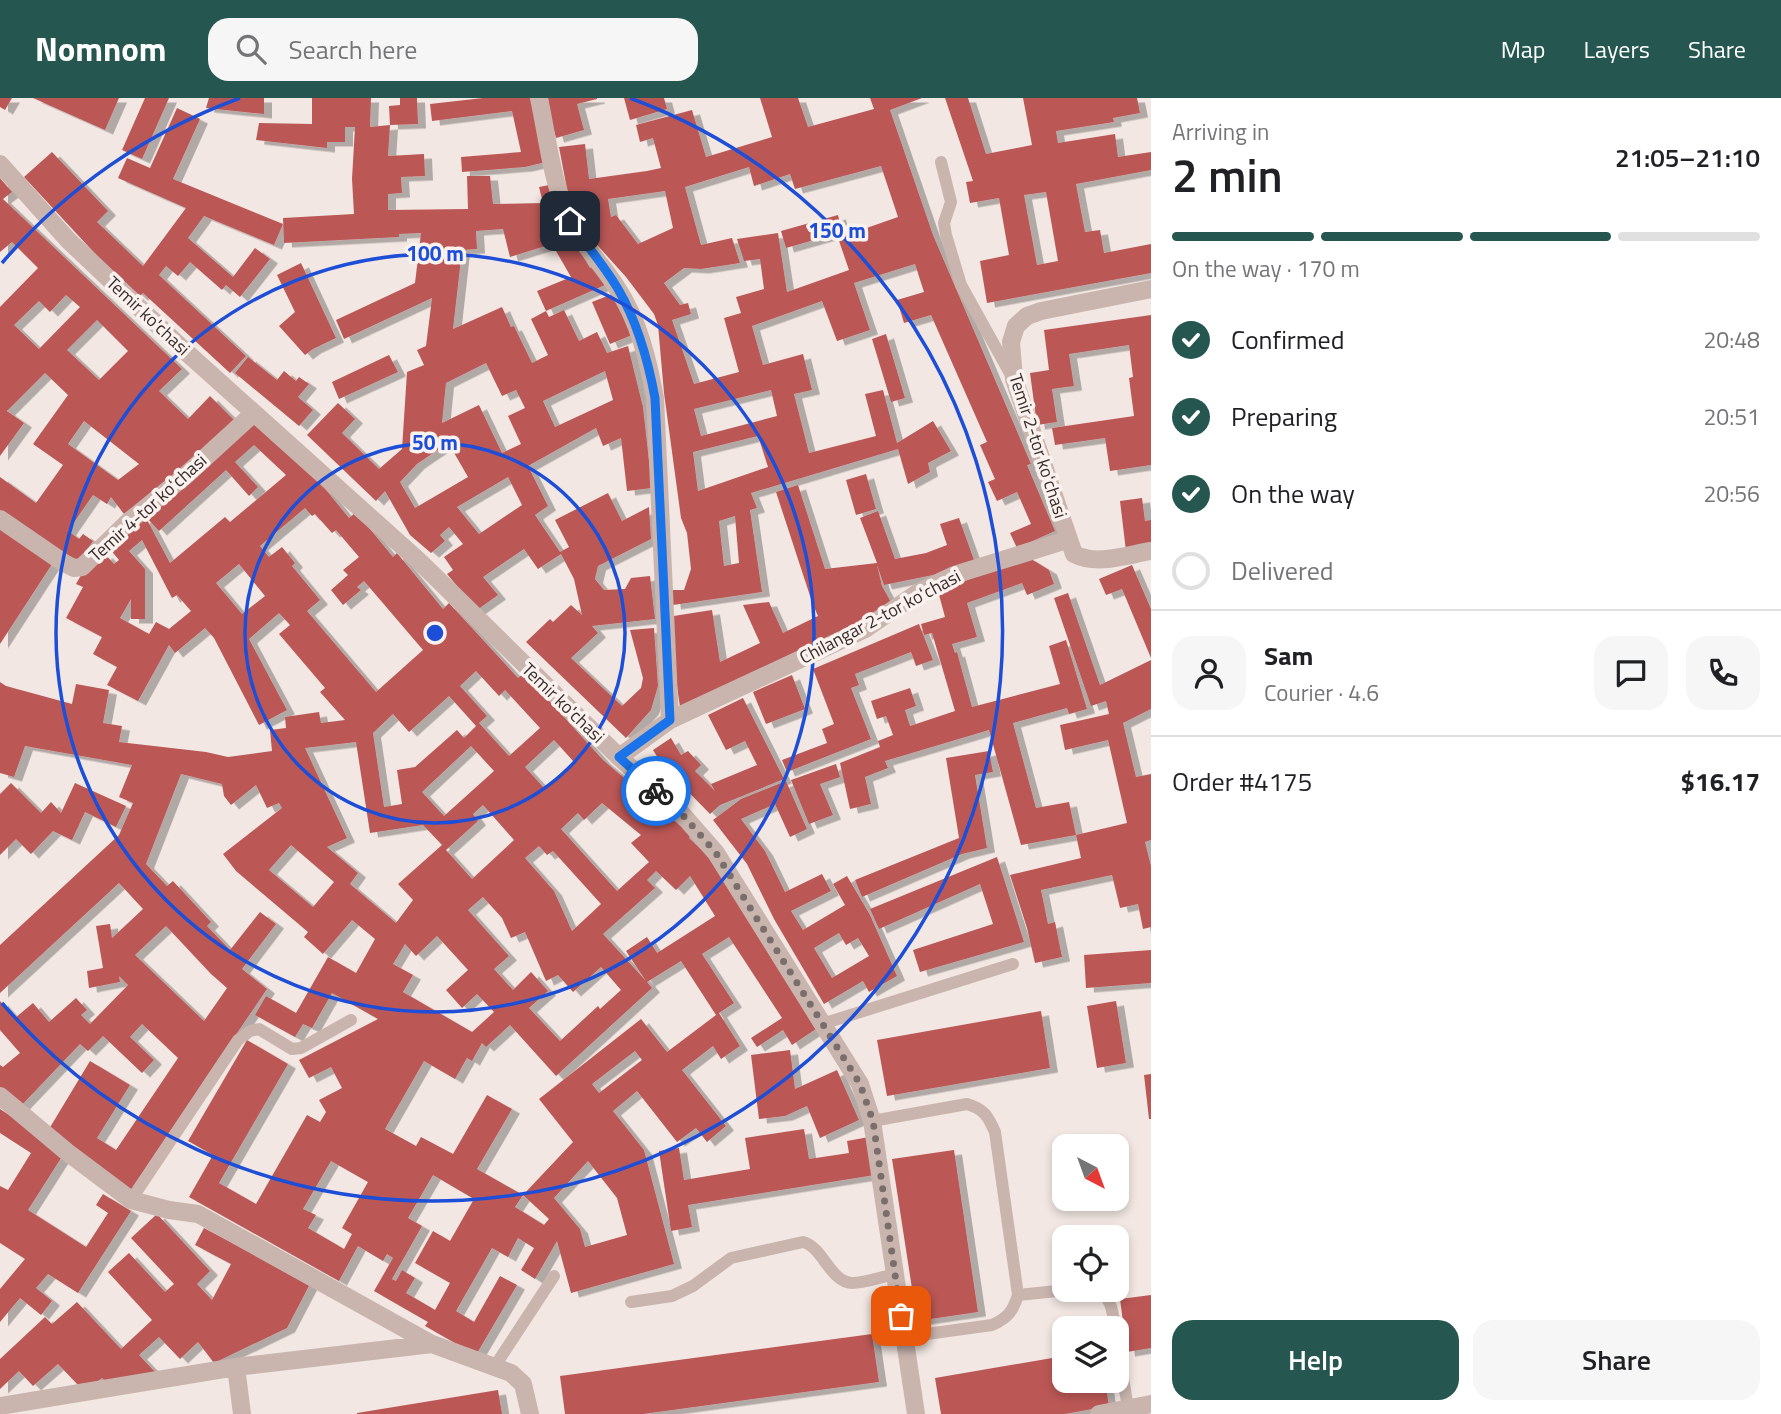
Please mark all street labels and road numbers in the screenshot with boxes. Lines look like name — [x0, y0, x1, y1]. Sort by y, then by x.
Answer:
street label: Temir ko'chasi — [100, 270, 196, 362]
street label: Temir 2-tor koʻchasi — [1002, 370, 1075, 522]
street label: Temir 4-tor koʻchasi — [83, 447, 213, 568]
street label: Chilangar 2-tor koʻchasi — [794, 563, 965, 671]
street label: Temir ko'chasi — [516, 656, 611, 749]

